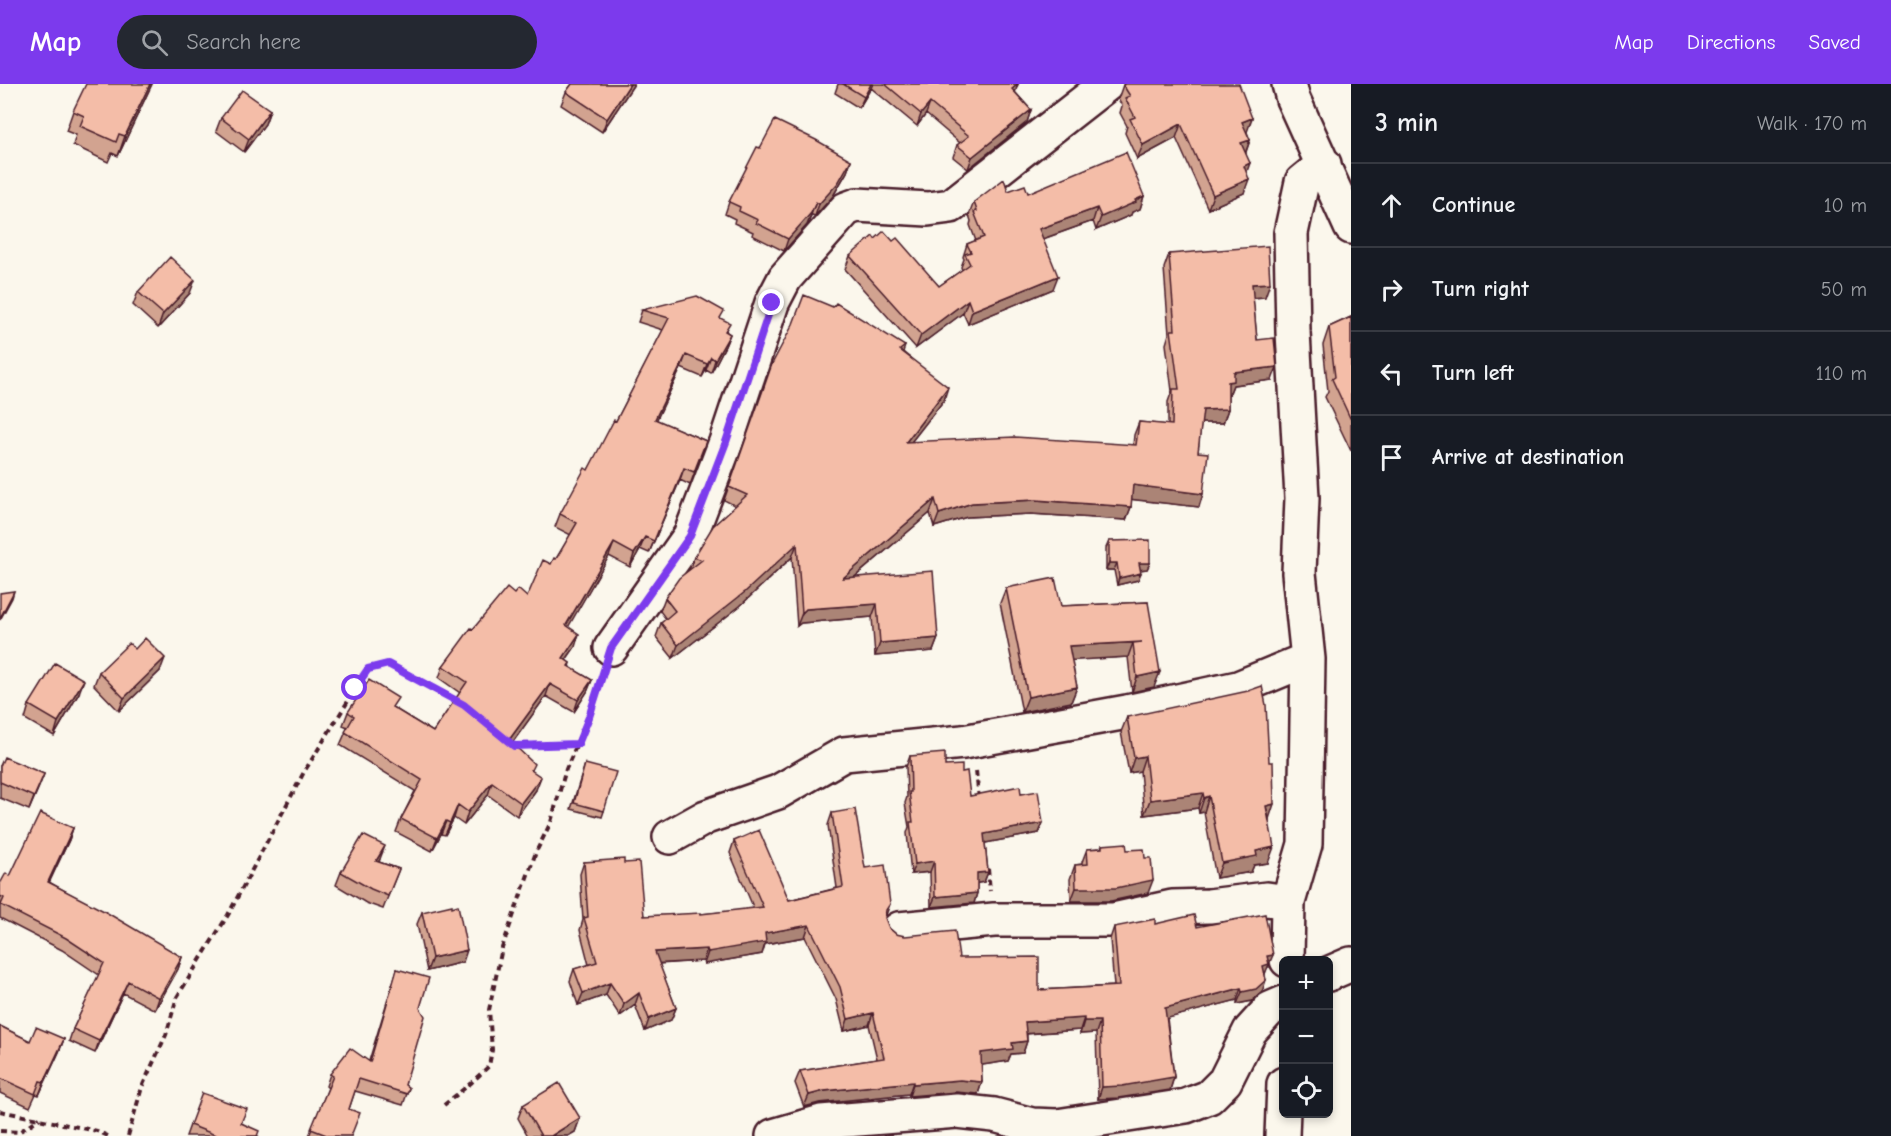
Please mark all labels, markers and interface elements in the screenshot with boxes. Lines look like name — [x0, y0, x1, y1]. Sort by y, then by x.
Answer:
search box — [117, 15, 537, 69]
text: Map — [30, 26, 81, 58]
icon: search — [138, 26, 171, 59]
text: Search here — [186, 29, 301, 55]
text: Map — [1614, 30, 1654, 54]
text: Directions — [1687, 30, 1776, 54]
text: Saved — [1809, 30, 1861, 54]
text: 3 min — [1375, 108, 1438, 138]
text: Walk · 170 m — [1757, 112, 1867, 135]
icon: ahead — [1375, 189, 1408, 222]
text: Continue — [1432, 192, 1515, 218]
text: 10 m — [1824, 194, 1867, 217]
icon: right — [1375, 273, 1408, 306]
text: Turn right — [1432, 276, 1529, 302]
text: 50 m — [1821, 278, 1867, 301]
route end — [758, 289, 784, 315]
icon: left — [1375, 357, 1408, 390]
text: Turn left — [1432, 360, 1514, 386]
text: 110 m — [1816, 362, 1867, 385]
icon: arrive — [1375, 441, 1408, 474]
text: Arrive at destination — [1432, 444, 1624, 470]
route start — [341, 674, 367, 700]
map controls — [1279, 956, 1333, 1118]
button: + — [1279, 956, 1333, 1010]
button: − — [1279, 1010, 1333, 1064]
button: locate — [1279, 1064, 1333, 1118]

